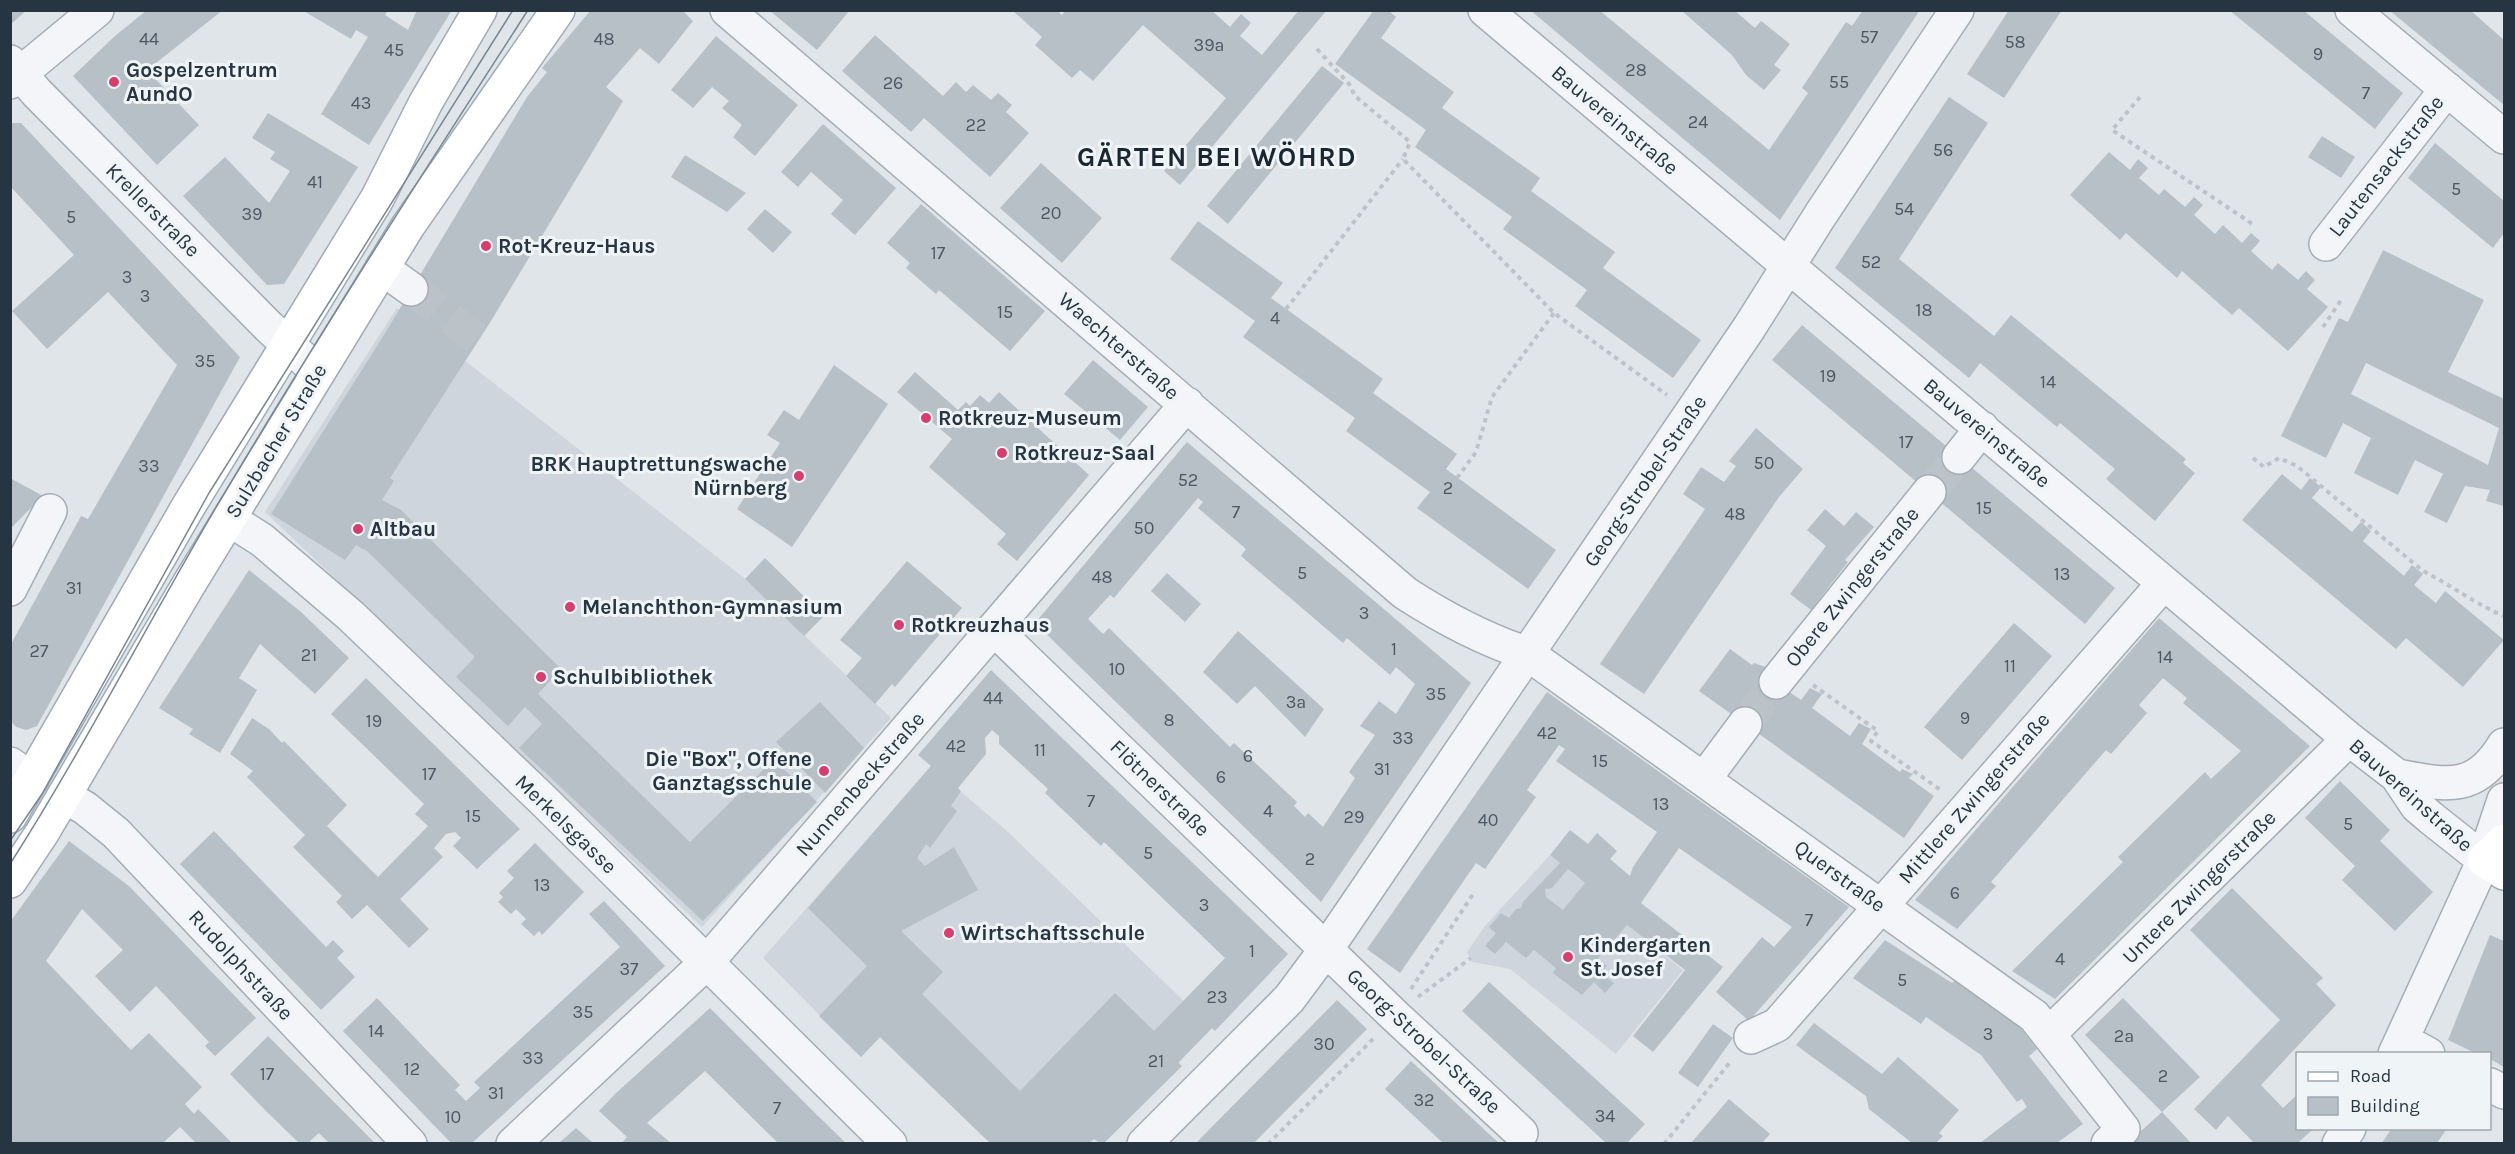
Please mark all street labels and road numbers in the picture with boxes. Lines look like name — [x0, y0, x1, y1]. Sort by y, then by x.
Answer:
street label: Bauvereinstraße — [1547, 60, 1683, 180]
street label: Lautensackstraße — [2323, 91, 2449, 241]
street label: Krellerstraße — [101, 158, 205, 262]
street label: Waechterstraße — [1054, 287, 1184, 405]
street label: Sulzbacher Straße — [221, 360, 331, 522]
street label: Bauvereinstraße — [1919, 373, 2055, 493]
street label: Georg-Strobel-Straße — [1579, 391, 1711, 571]
street label: Obere Zwingerstraße — [1780, 502, 1924, 672]
street label: Nunnenbeckstraße — [791, 707, 929, 861]
street label: Mittlere Zwingerstraße — [1893, 708, 2055, 888]
street label: Bauvereinstraße — [2344, 733, 2478, 857]
street label: Flötnerstraße — [1105, 735, 1215, 841]
street label: Merkelsgasse — [510, 770, 622, 878]
street label: Untere Zwingerstraße — [2117, 805, 2281, 969]
street label: Querstraße — [1790, 835, 1890, 917]
street label: Rudolphstraße — [184, 905, 298, 1025]
street label: Georg-Strobel-Straße — [1342, 963, 1506, 1119]

